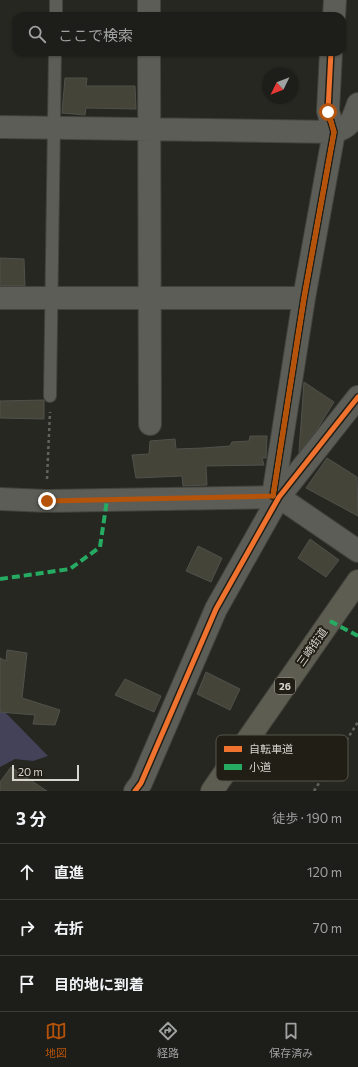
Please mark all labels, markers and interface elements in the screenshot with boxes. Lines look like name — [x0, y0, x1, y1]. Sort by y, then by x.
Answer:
search box — [12, 12, 346, 56]
icon: search — [26, 23, 48, 45]
text: ここで検索 — [58, 26, 133, 44]
north arrow — [262, 68, 298, 104]
route start — [319, 103, 337, 121]
route end — [38, 492, 56, 510]
street label: 三崎街道 — [294, 625, 330, 668]
road number: 26 — [275, 678, 295, 694]
legend — [216, 735, 348, 781]
text: 自転車道 — [249, 742, 293, 755]
text: 小道 — [249, 760, 271, 773]
scale bar — [12, 763, 79, 782]
text: 20 m — [18, 765, 43, 778]
text: 3 分 — [16, 808, 46, 829]
text: 徒歩 · 190 m — [272, 810, 342, 826]
icon: ahead — [16, 861, 38, 883]
text: 直進 — [54, 863, 84, 881]
text: 120 m — [307, 864, 342, 880]
icon: right — [16, 917, 38, 939]
text: 右折 — [54, 919, 84, 937]
text: 70 m — [313, 920, 342, 936]
icon: arrive — [16, 973, 38, 995]
text: 目的地に到着 — [54, 975, 144, 993]
tab: 地図 — [45, 1020, 67, 1060]
tab: 経路 — [157, 1020, 179, 1060]
tab: 保存済み — [269, 1020, 313, 1060]

